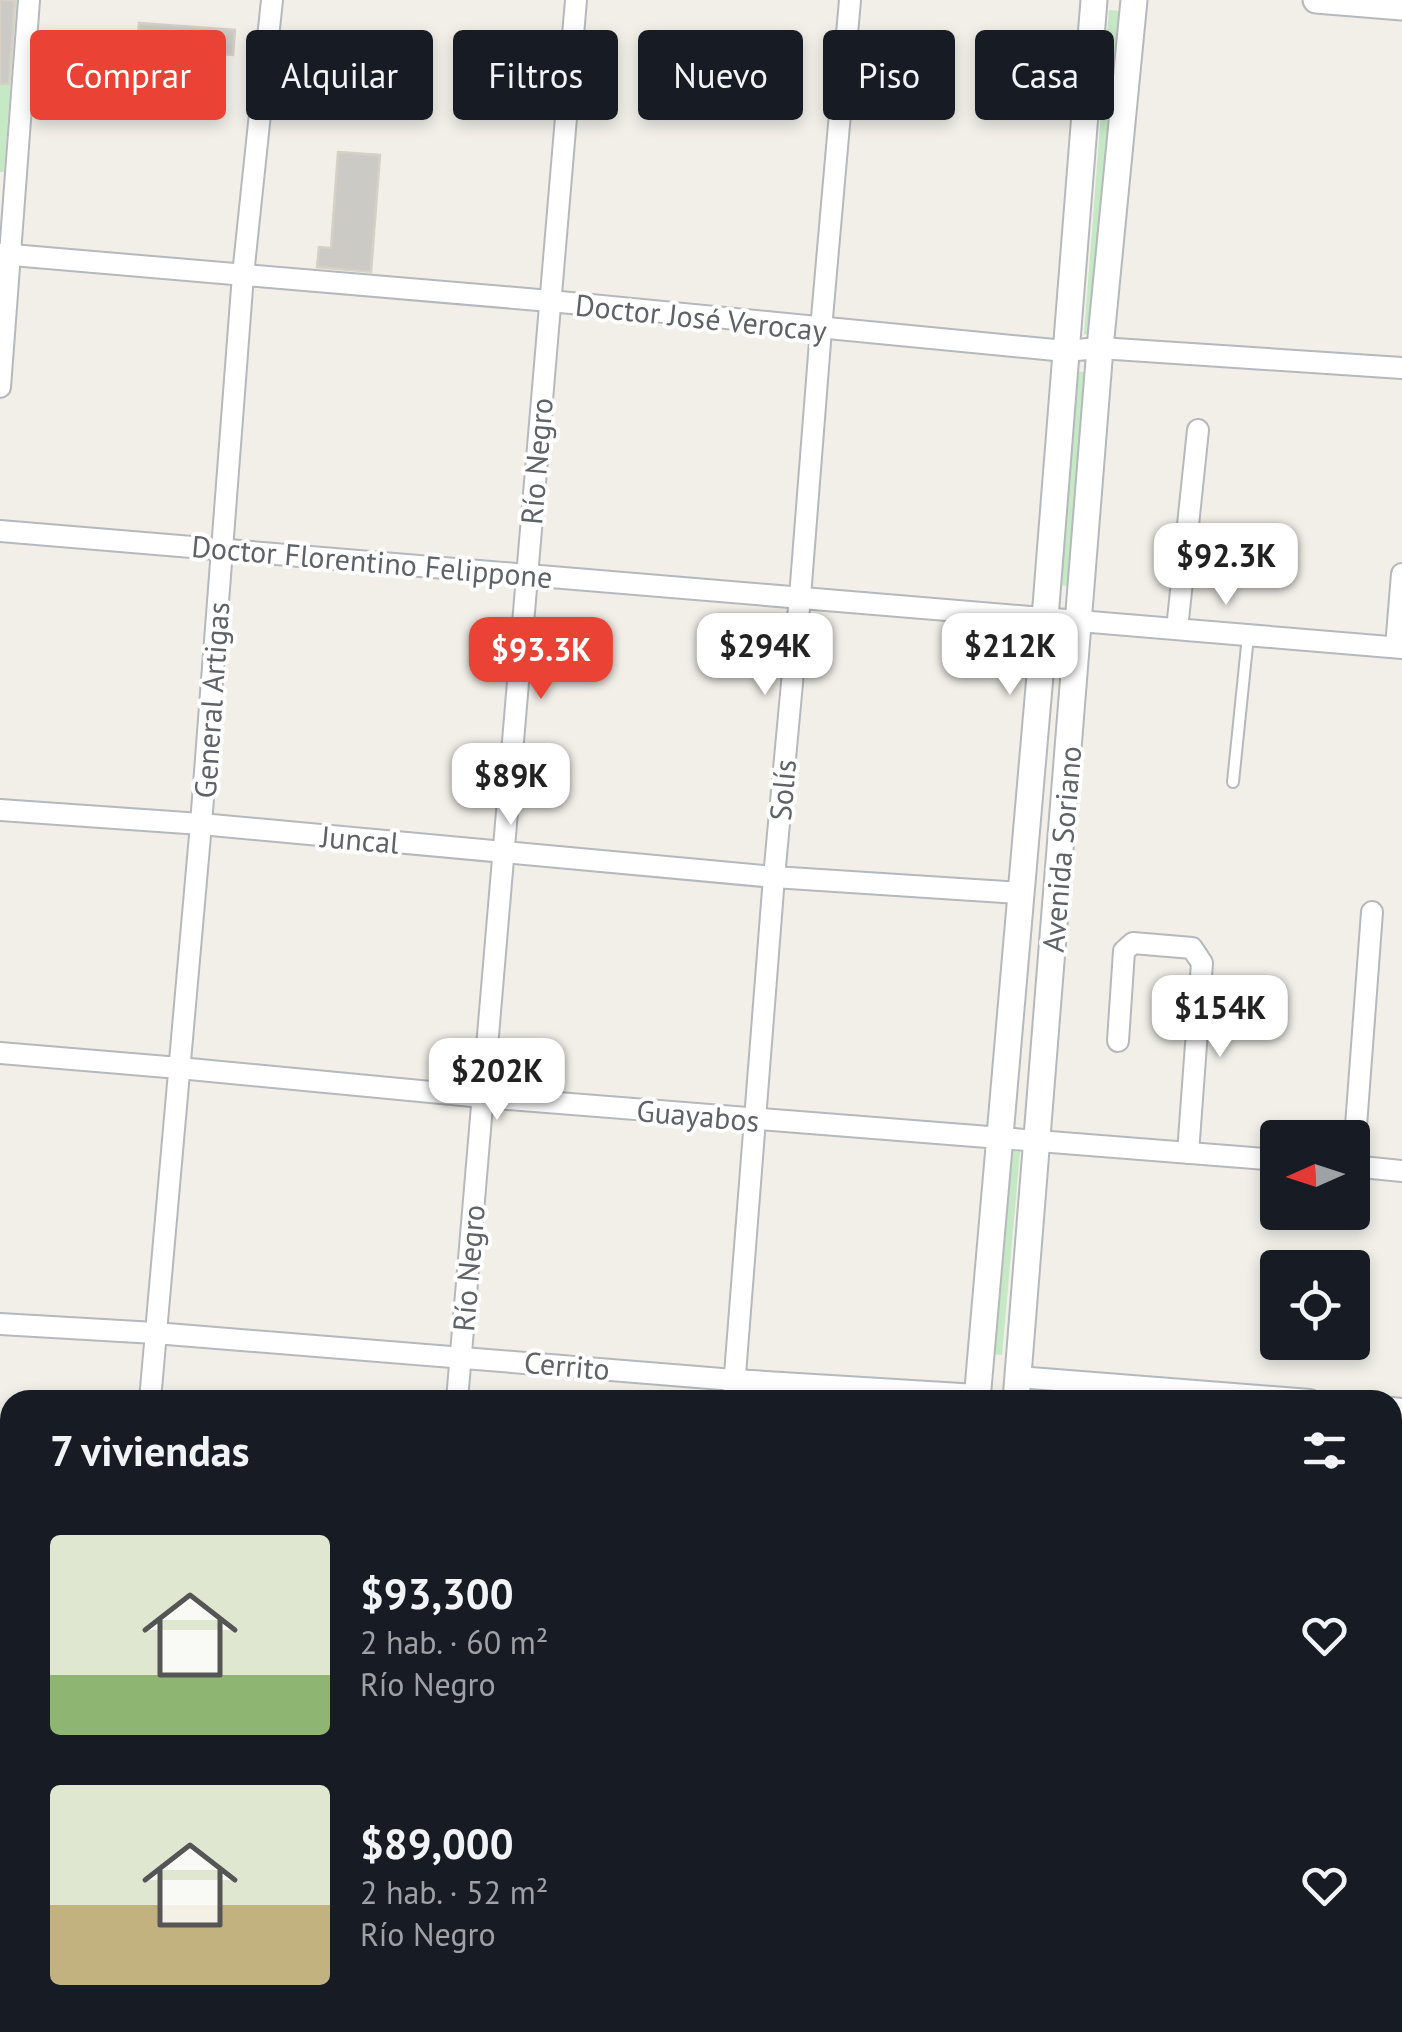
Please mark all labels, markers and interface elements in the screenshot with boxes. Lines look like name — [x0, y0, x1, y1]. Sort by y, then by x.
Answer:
chip: Comprar — [30, 30, 226, 120]
chip: Alquilar — [246, 30, 433, 120]
chip: Filtros — [453, 30, 618, 120]
chip: Nuevo — [638, 30, 803, 120]
chip: Piso — [823, 30, 955, 120]
chip: Casa — [975, 30, 1114, 120]
street label: Doctor José Verocay — [573, 284, 829, 350]
street label: Río Negro — [511, 396, 561, 526]
pin: $92.3K — [1145, 523, 1307, 608]
street label: Doctor Florentino Felippone — [190, 526, 554, 596]
text: $92.3K — [1176, 534, 1276, 576]
street label: General Artigas — [185, 601, 237, 799]
pin: $294K — [695, 613, 835, 698]
pin: $212K — [940, 613, 1080, 698]
pin: $93.3K — [460, 617, 622, 702]
text: $294K — [719, 624, 811, 666]
text: $212K — [964, 624, 1056, 666]
text: $93.3K — [491, 628, 591, 670]
pin: $89K — [452, 743, 570, 828]
street label: Avenida Soriano — [1033, 744, 1089, 954]
text: $89K — [474, 754, 548, 796]
street label: Solís — [760, 758, 804, 822]
street label: Juncal — [317, 816, 401, 862]
pin: $154K — [1150, 975, 1290, 1060]
text: $154K — [1174, 986, 1266, 1028]
pin: $202K — [427, 1038, 567, 1123]
text: $202K — [451, 1049, 543, 1091]
street label: Guayabos — [635, 1090, 761, 1140]
north arrow — [1260, 1120, 1370, 1230]
map controls — [1260, 1120, 1370, 1360]
street label: Río Negro — [443, 1203, 493, 1333]
button: locate — [1260, 1250, 1370, 1360]
street label: Cerrito — [523, 1342, 611, 1388]
text: 7 viviendas — [50, 1423, 249, 1478]
icon: filters — [1297, 1423, 1352, 1478]
text: $93,300 — [360, 1566, 513, 1621]
icon: home — [130, 1575, 250, 1695]
icon: heart — [1297, 1608, 1352, 1663]
text: 2 hab. · 60 m² — [360, 1621, 548, 1663]
text: Río Negro — [360, 1663, 496, 1705]
text: $89,000 — [360, 1816, 513, 1871]
icon: home — [130, 1825, 250, 1945]
icon: heart — [1297, 1858, 1352, 1913]
text: 2 hab. · 52 m² — [360, 1871, 548, 1913]
text: Río Negro — [360, 1913, 496, 1955]

